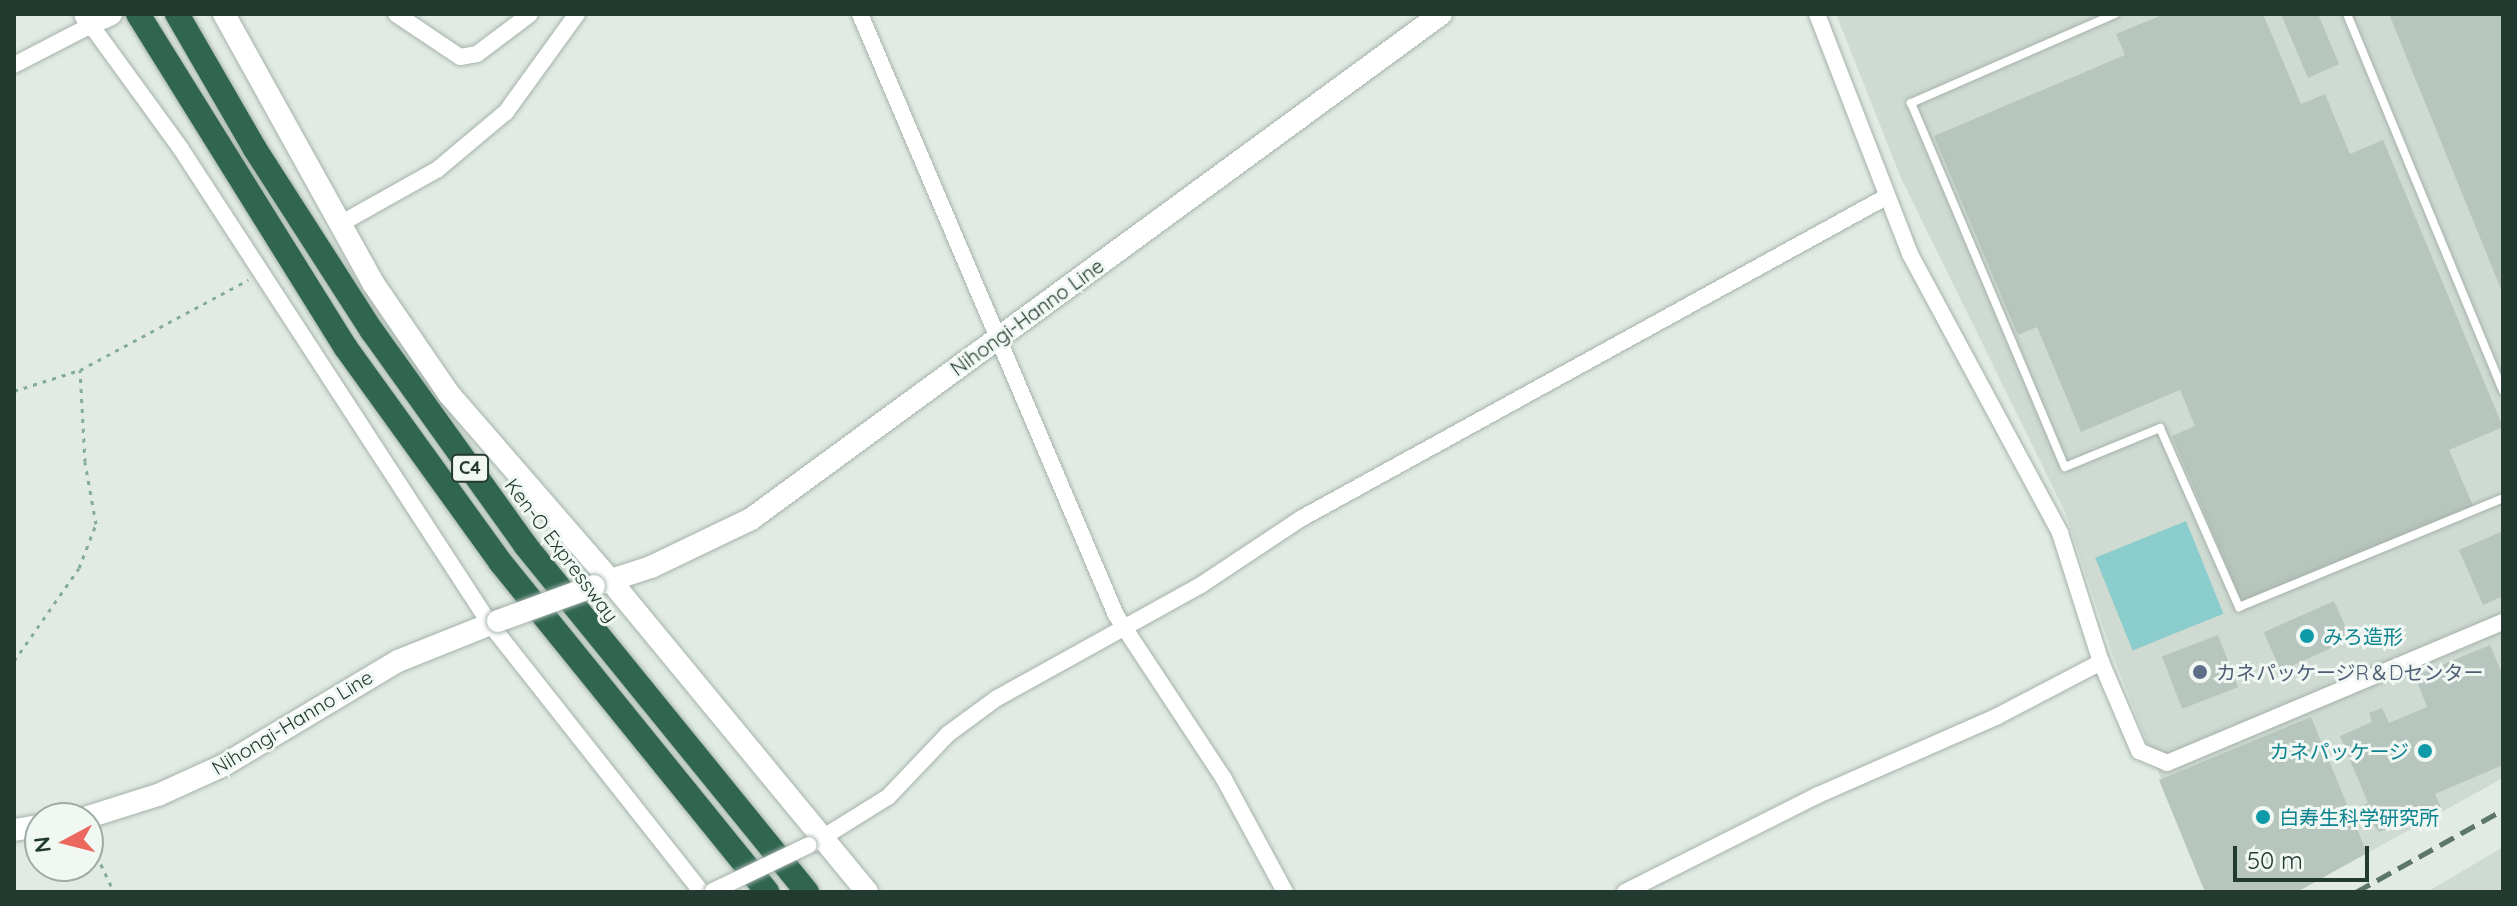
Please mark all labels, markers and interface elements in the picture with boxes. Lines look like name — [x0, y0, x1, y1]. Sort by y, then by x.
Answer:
street label: Nihongi-Hanno Line — [946, 253, 1108, 381]
road number: C4 — [450, 454, 490, 482]
street label: Ken-O Expressway — [500, 473, 624, 627]
place label: みろ造形 — [2323, 624, 2403, 648]
marker: みろ造形 — [2298, 627, 2316, 645]
place label: カネパッケージR＆Dセンター — [2216, 660, 2484, 684]
marker: カネパッケージR＆Dセンター — [2191, 663, 2209, 681]
street label: Nihongi-Hanno Line — [207, 664, 377, 780]
place label: カネパッケージ — [2269, 739, 2409, 763]
marker: カネパッケージ — [2416, 742, 2434, 760]
north arrow — [24, 802, 104, 882]
place label: 白寿生科学研究所 — [2279, 805, 2439, 829]
marker: 白寿生科学研究所 — [2254, 808, 2272, 826]
scale bar — [2237, 830, 2373, 880]
text: N — [27, 835, 57, 854]
text: 50 m — [2247, 845, 2303, 875]

